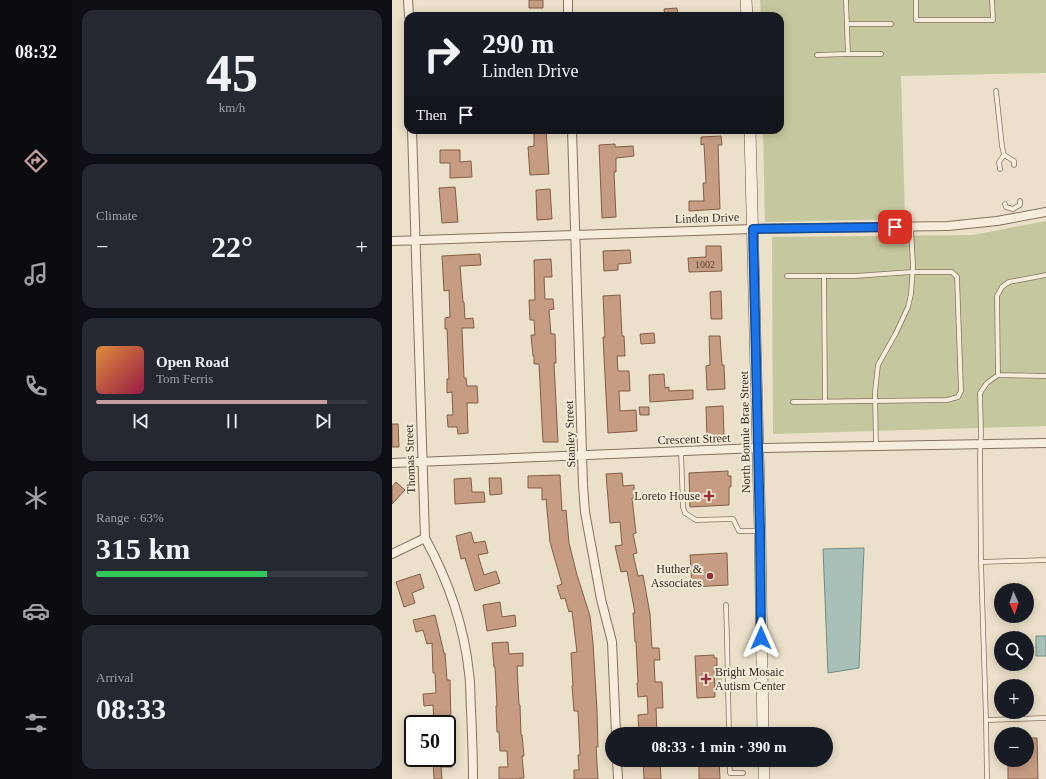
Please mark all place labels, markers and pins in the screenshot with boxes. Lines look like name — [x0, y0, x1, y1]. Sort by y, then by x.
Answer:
pin — [878, 210, 912, 244]
place label: Loreto House — [634, 489, 700, 503]
marker: Loreto House — [703, 490, 715, 502]
place label: Huther & Associates — [651, 562, 703, 590]
marker: Huther & Associates — [705, 571, 715, 581]
place label: Bright Mosaic Autism Center — [715, 665, 785, 693]
marker: Bright Mosaic Autism Center — [700, 673, 712, 685]

